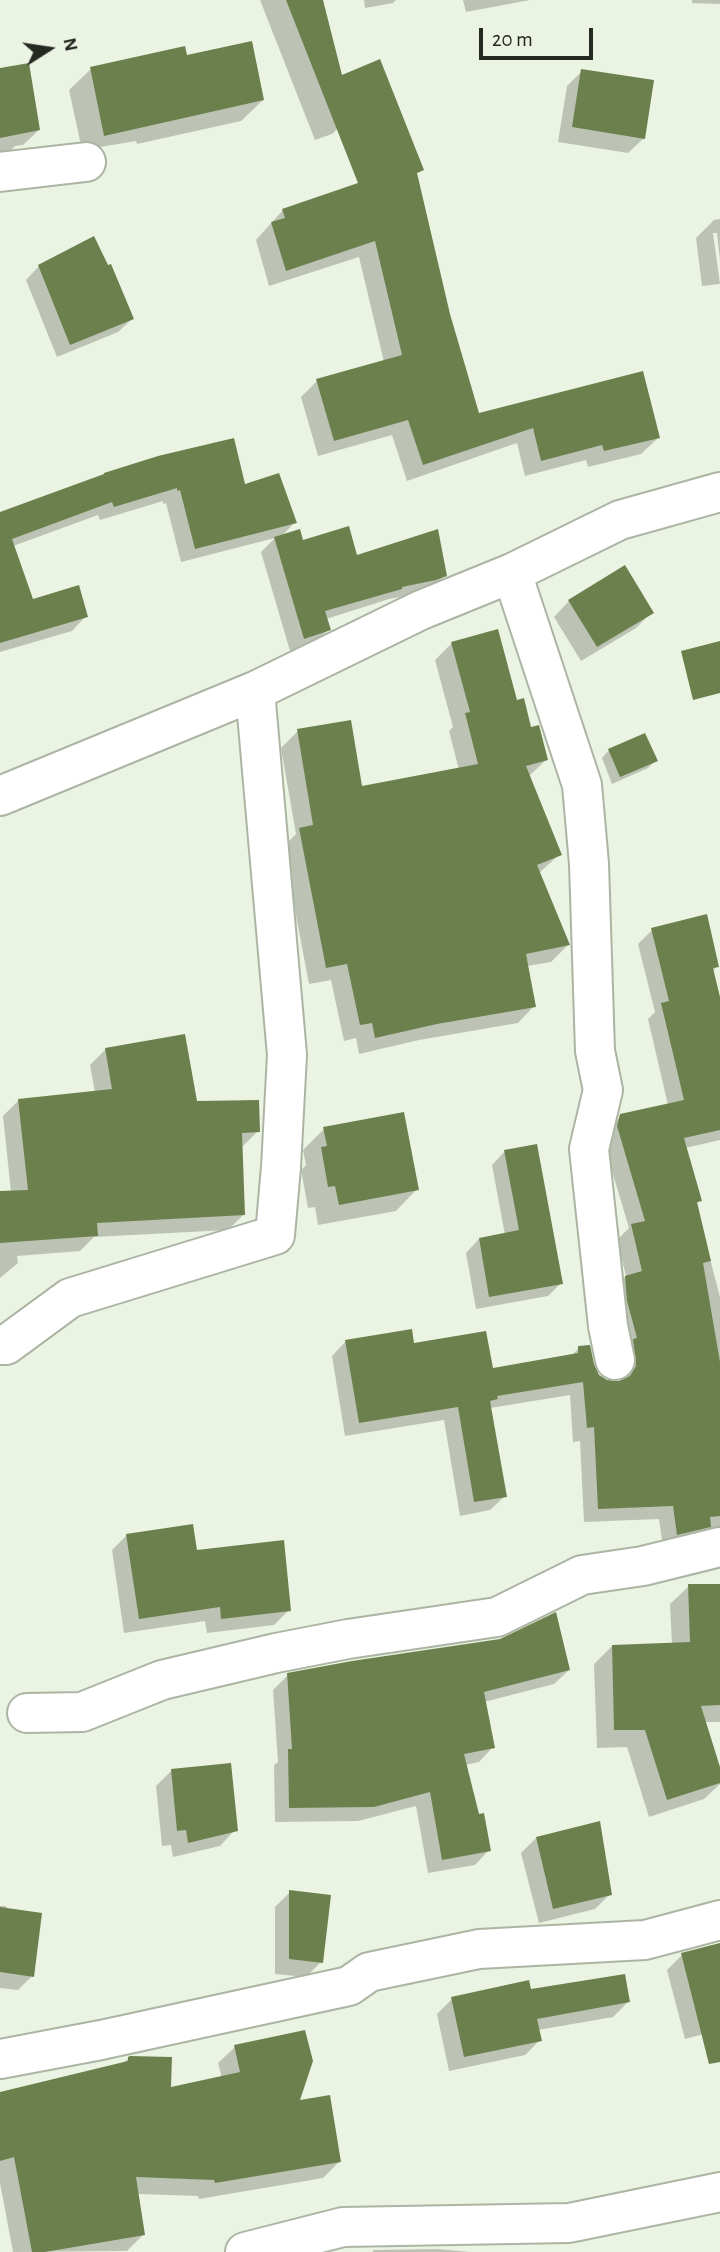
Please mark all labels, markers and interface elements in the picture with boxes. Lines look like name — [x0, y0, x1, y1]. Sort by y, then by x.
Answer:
north arrow — [14, 14, 84, 84]
scale bar — [482, 14, 596, 58]
text: 20 m — [492, 29, 533, 50]
text: N — [59, 36, 81, 53]

